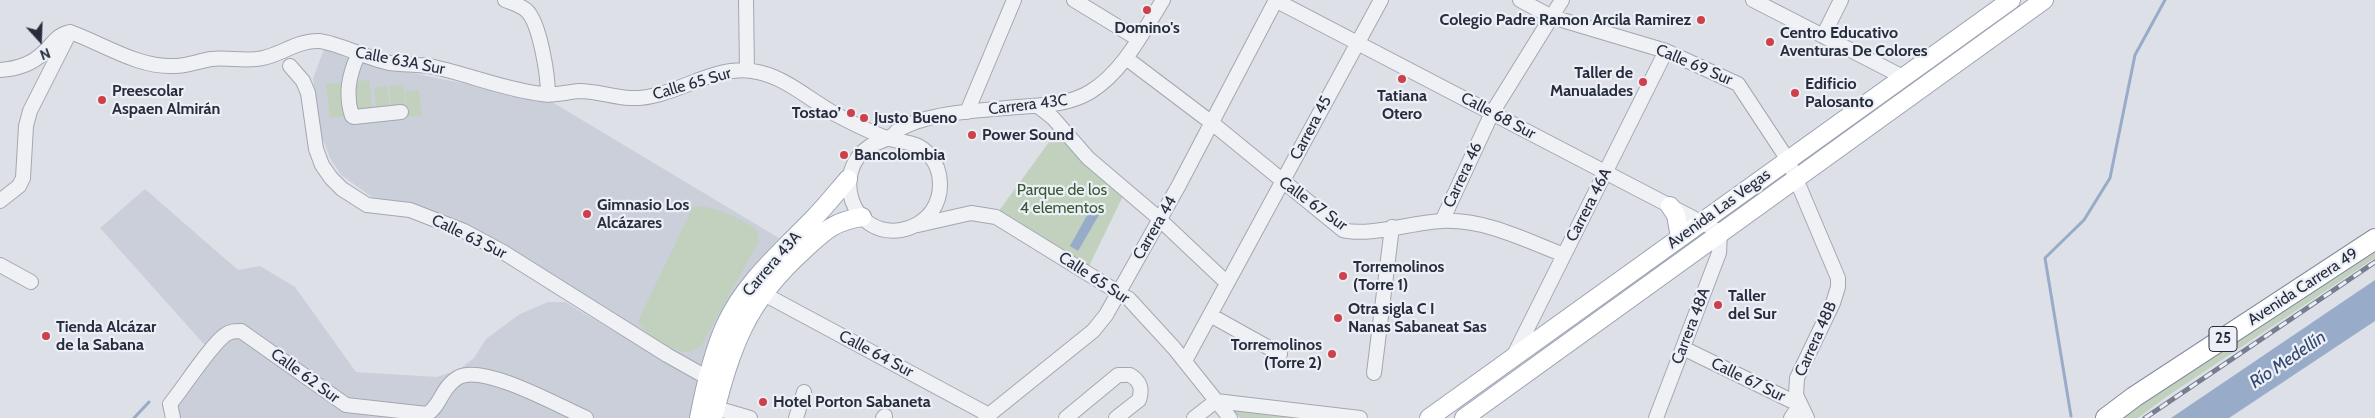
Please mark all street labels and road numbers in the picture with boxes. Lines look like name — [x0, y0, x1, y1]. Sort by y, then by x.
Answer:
street label: Calle 69 Sur — [1653, 40, 1735, 90]
street label: Calle 63A Sur — [354, 43, 446, 79]
street label: Calle 65 Sur — [651, 64, 733, 104]
street label: Calle 68 Sur — [1457, 88, 1539, 144]
street label: Carrera 43C — [987, 91, 1069, 119]
street label: Carrera 45 — [1286, 93, 1336, 163]
street label: Carrera 46 — [1439, 139, 1487, 211]
street label: Carrera 46A — [1562, 165, 1616, 245]
street label: Avenida Las Vegas — [1664, 165, 1774, 253]
street label: Calle 67 Sur — [1275, 173, 1351, 235]
street label: Carrera 44 — [1129, 193, 1181, 263]
street label: Calle 63 Sur — [428, 211, 510, 263]
street label: Carrera 43A — [739, 228, 805, 300]
street label: Avenida Carrera 49 — [2244, 244, 2362, 330]
street label: Calle 65 Sur — [1055, 248, 1133, 308]
street label: Carrera 48A — [1668, 285, 1714, 367]
street label: Carrera 48B — [1791, 298, 1841, 380]
street label: Calle 64 Sur — [836, 326, 916, 382]
road number: 25 — [2209, 326, 2237, 352]
street label: Calle 62 Sur — [267, 345, 343, 407]
street label: Calle 67 Sur — [1708, 354, 1788, 406]

